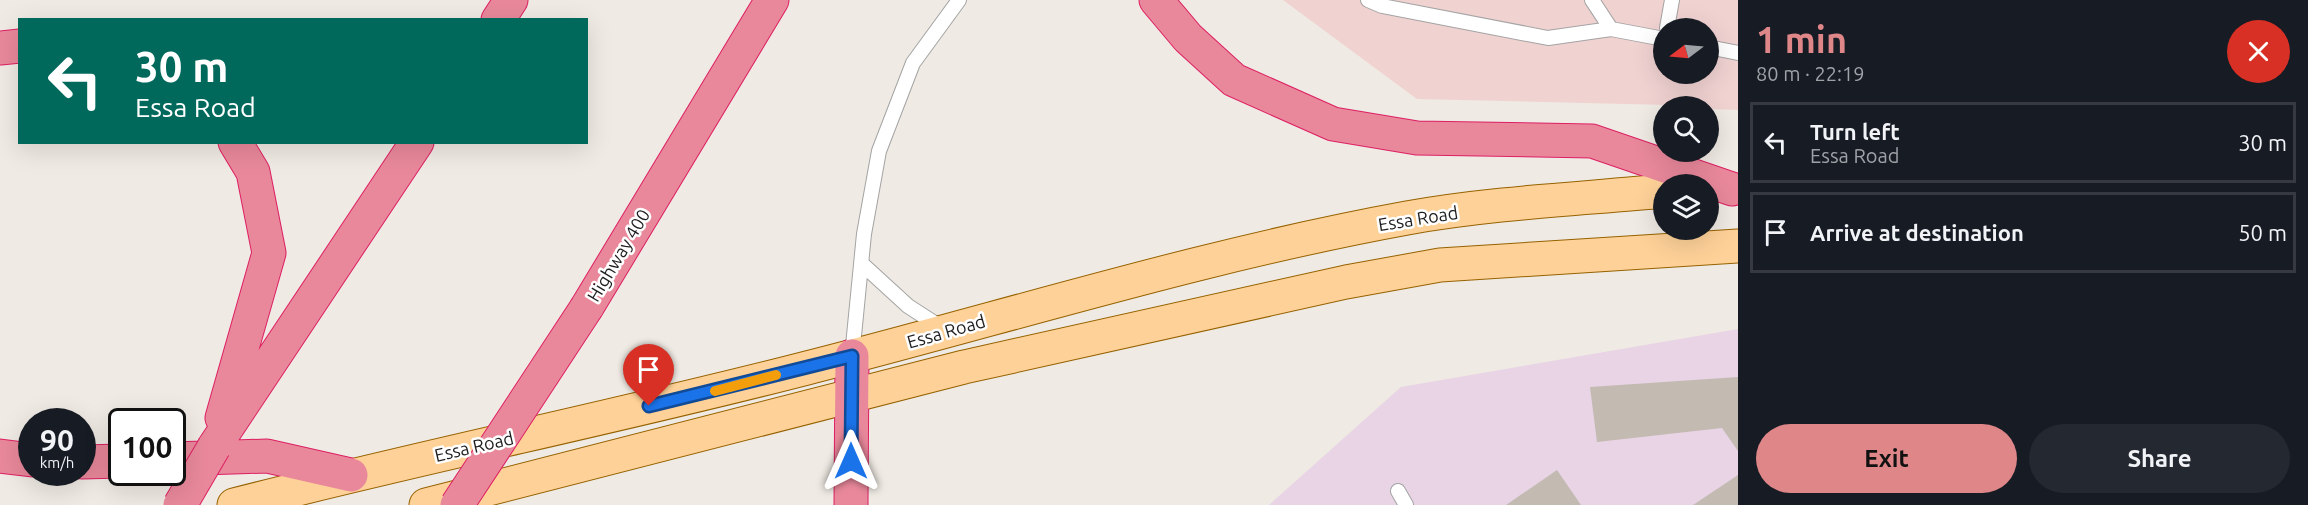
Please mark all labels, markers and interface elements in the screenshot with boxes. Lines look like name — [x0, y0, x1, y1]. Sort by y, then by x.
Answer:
north arrow — [1653, 18, 1719, 84]
map controls — [1653, 18, 1719, 240]
text: 1 min — [1756, 19, 1847, 60]
button: close — [2227, 20, 2290, 83]
icon: left — [36, 42, 114, 120]
text: 30 m — [135, 43, 229, 90]
text: 80 m · 22:19 — [1756, 62, 1865, 85]
text: Essa Road — [135, 92, 256, 122]
button: search — [1653, 96, 1719, 162]
text: Turn left — [1810, 119, 1900, 144]
icon: left — [1759, 126, 1792, 159]
text: 30 m — [2238, 130, 2287, 155]
text: Essa Road — [1810, 144, 1900, 167]
button: layers — [1653, 174, 1719, 240]
street label: Essa Road — [1377, 202, 1459, 234]
street label: Highway 400 — [583, 205, 653, 305]
icon: arrive — [1759, 216, 1792, 249]
text: Arrive at destination — [1810, 220, 2024, 245]
text: 50 m — [2238, 220, 2287, 245]
street label: Essa Road — [905, 310, 987, 352]
pin — [623, 344, 674, 406]
icon: arrive — [632, 353, 665, 386]
speed limit sign: 100 — [108, 408, 186, 486]
text: 90 — [40, 423, 74, 457]
button: Exit — [1756, 424, 2017, 493]
button: Share — [2029, 424, 2290, 493]
street label: Essa Road — [432, 427, 516, 465]
position arrow — [819, 429, 883, 493]
text: km/h — [40, 454, 74, 471]

